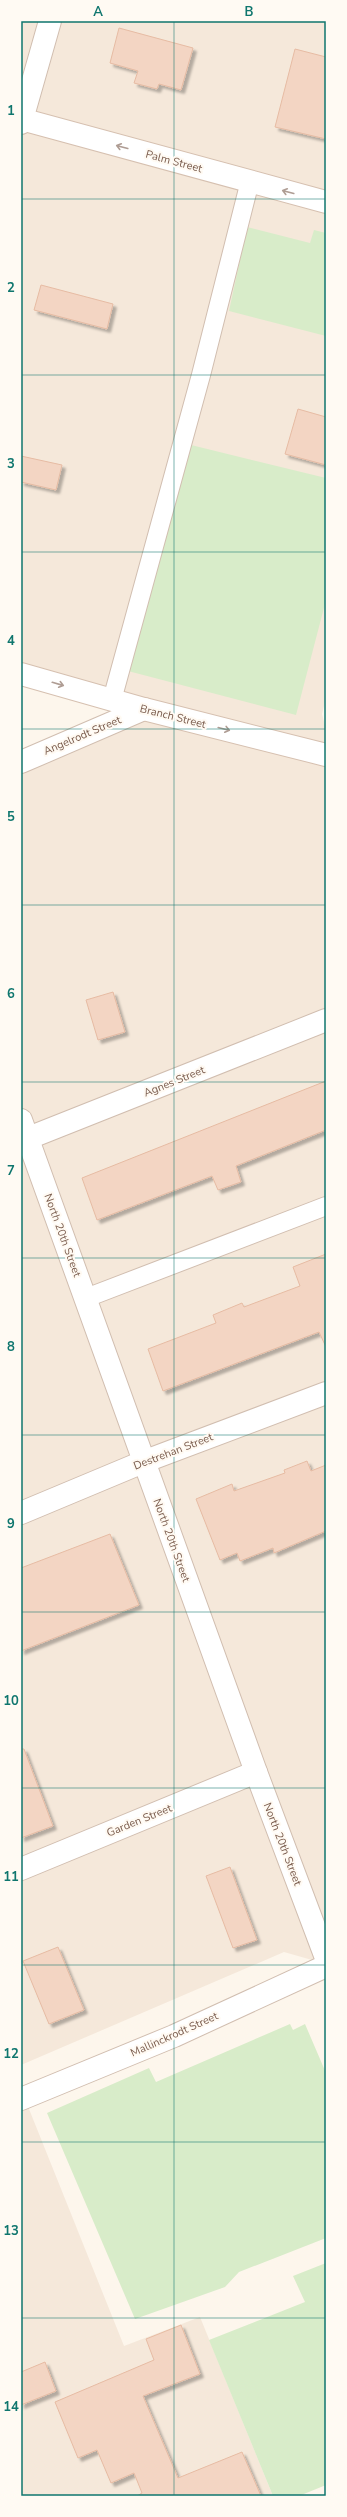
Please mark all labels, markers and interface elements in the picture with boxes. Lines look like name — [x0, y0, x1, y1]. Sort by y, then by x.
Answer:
text: A — [93, 3, 103, 21]
text: B — [245, 3, 254, 21]
text: 1 — [7, 102, 15, 120]
one-way arrow — [116, 143, 129, 150]
street label: Palm Street — [144, 147, 204, 176]
one-way arrow — [282, 188, 295, 195]
text: 2 — [7, 279, 15, 297]
text: 3 — [7, 455, 15, 473]
text: 4 — [7, 632, 15, 650]
one-way arrow — [52, 681, 65, 688]
street label: Branch Street — [138, 701, 208, 732]
street label: Angelrodt Street — [41, 712, 123, 759]
one-way arrow — [218, 726, 231, 734]
text: 5 — [7, 808, 15, 826]
text: 6 — [7, 985, 15, 1003]
street label: Agnes Street — [141, 1062, 207, 1101]
text: 7 — [7, 1162, 15, 1180]
street label: North 20th Street — [41, 1191, 85, 1279]
text: 8 — [7, 1338, 15, 1356]
street label: Destrehan Street — [131, 1429, 215, 1474]
street label: North 20th Street — [150, 1496, 194, 1584]
text: 9 — [7, 1515, 15, 1533]
text: 10 — [3, 1692, 19, 1710]
street label: Garden Street — [104, 1801, 174, 1840]
street label: North 20th Street — [260, 1801, 305, 1888]
text: 11 — [3, 1868, 19, 1886]
street label: Mallinckrodt Street — [128, 2008, 220, 2060]
text: 12 — [3, 2045, 19, 2063]
text: 13 — [3, 2222, 19, 2240]
text: 14 — [3, 2398, 19, 2416]

